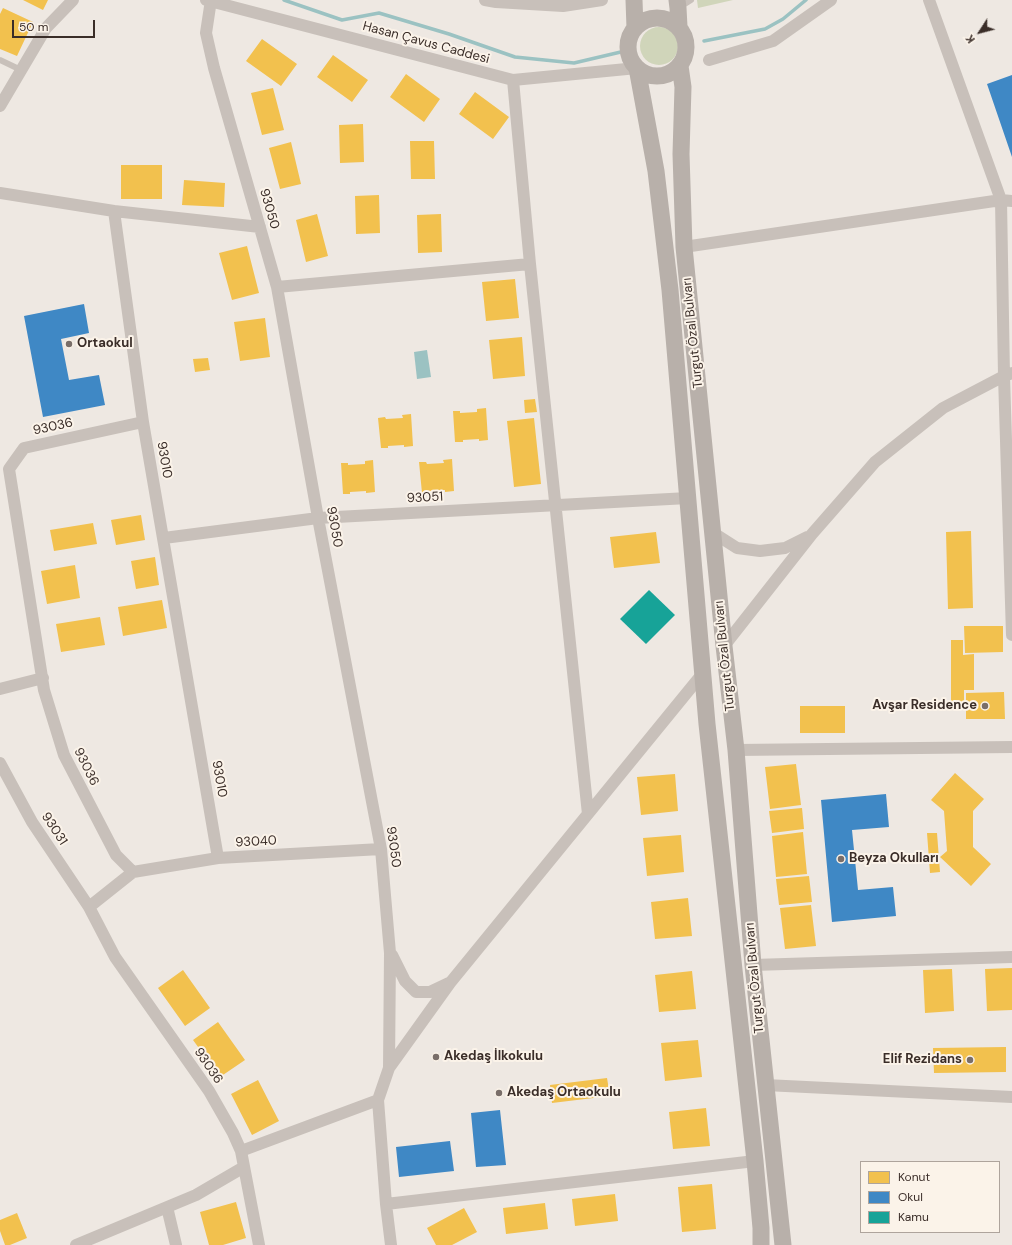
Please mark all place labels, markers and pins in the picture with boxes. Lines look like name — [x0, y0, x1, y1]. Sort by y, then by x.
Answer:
place label: Ortaokul — [77, 336, 133, 352]
marker: Ortaokul — [64, 339, 74, 349]
place label: Avşar Residence — [872, 698, 977, 714]
marker: Avşar Residence — [980, 701, 990, 711]
place label: Beyza Okulları — [849, 851, 939, 867]
marker: Beyza Okulları — [836, 854, 846, 864]
place label: Akedaş İlkokulu — [444, 1049, 543, 1065]
marker: Akedaş İlkokulu — [431, 1052, 441, 1062]
place label: Elif Rezidans — [883, 1052, 962, 1068]
marker: Elif Rezidans — [965, 1055, 975, 1065]
place label: Akedaş Ortaokulu — [507, 1085, 621, 1101]
marker: Akedaş Ortaokulu — [494, 1088, 504, 1098]

